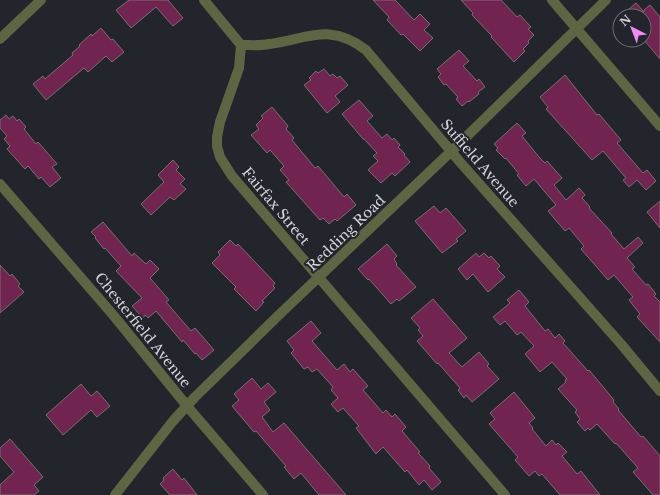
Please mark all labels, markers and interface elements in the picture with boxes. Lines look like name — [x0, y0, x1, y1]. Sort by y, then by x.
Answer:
north arrow — [612, 8, 652, 48]
text: N — [617, 11, 634, 29]
street label: Suffield Avenue — [437, 115, 523, 211]
street label: Fairfax Street — [238, 163, 314, 249]
street label: Redding Road — [303, 191, 389, 275]
street label: Chesterfield Avenue — [91, 269, 195, 391]

